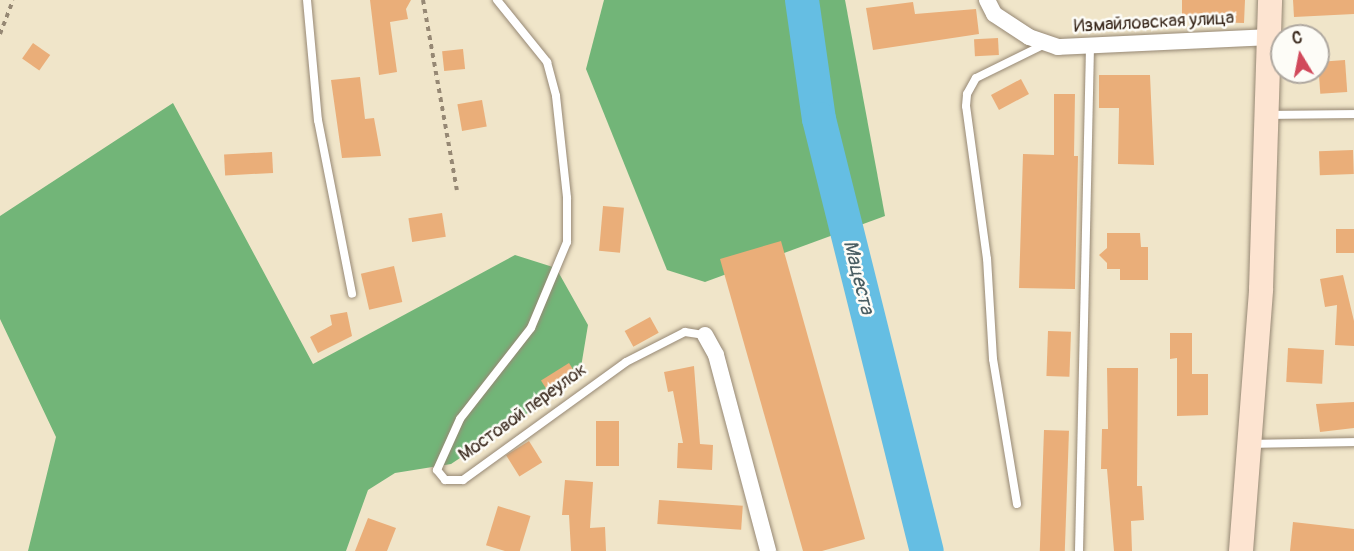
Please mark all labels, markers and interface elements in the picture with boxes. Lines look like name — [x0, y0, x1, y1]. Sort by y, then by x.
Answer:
street label: Измайловская улица — [1073, 8, 1235, 38]
north arrow — [1270, 24, 1330, 84]
text: С — [1291, 28, 1304, 49]
water label: Мацеста — [838, 238, 880, 316]
street label: Мостовой переулок — [455, 359, 591, 467]

